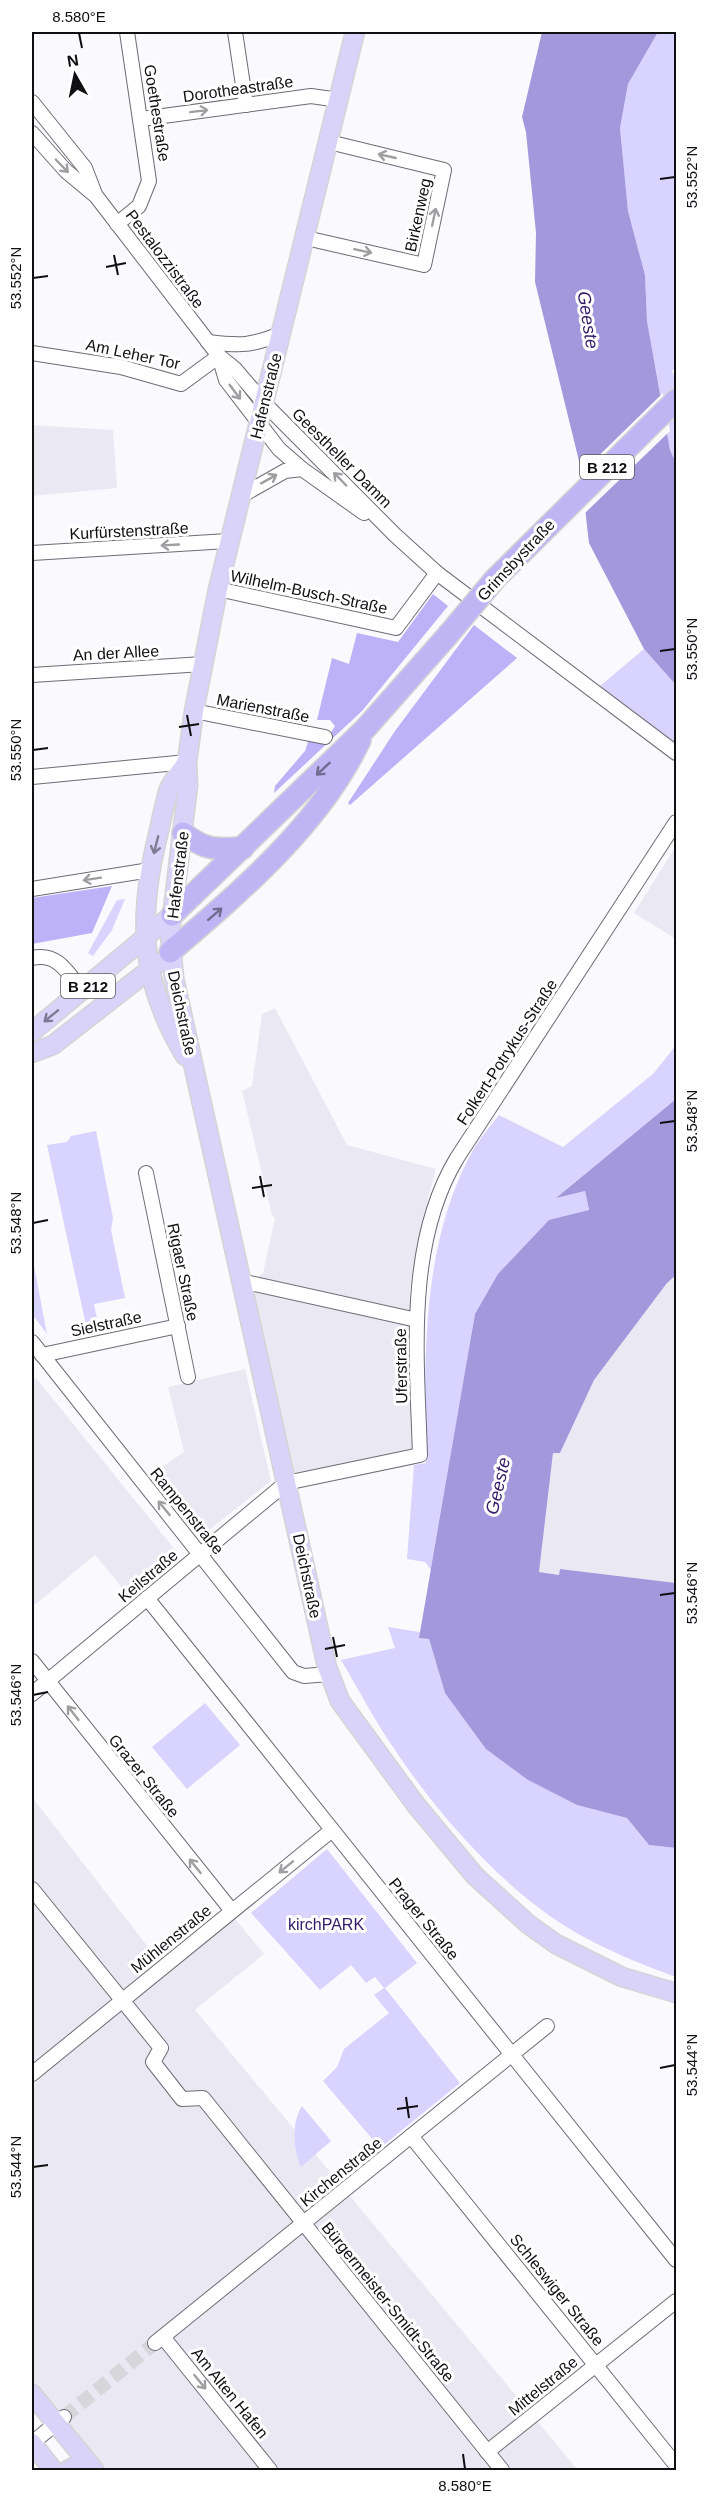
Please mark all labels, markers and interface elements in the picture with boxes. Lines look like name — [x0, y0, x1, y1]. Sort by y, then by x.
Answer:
text: 8.580°E — [52, 8, 106, 25]
north arrow — [45, 45, 105, 105]
text: N — [66, 51, 80, 70]
street label: Goethestraße — [141, 63, 173, 163]
street label: Dorotheastraße — [182, 73, 294, 105]
one-way arrow — [189, 105, 209, 116]
text: 53.552°N — [683, 146, 700, 208]
one-way arrow — [378, 150, 397, 162]
one-way arrow — [55, 159, 70, 174]
street label: Birkenweg — [402, 177, 434, 253]
street label: Pestalozzistraße — [123, 207, 207, 311]
one-way arrow — [429, 208, 440, 227]
one-way arrow — [352, 246, 372, 257]
text: 53.552°N — [7, 247, 24, 309]
water label: Geeste — [574, 290, 602, 350]
street label: Am Leher Tor — [84, 336, 182, 372]
street label: Hafenstraße — [247, 351, 285, 441]
one-way arrow — [229, 383, 241, 399]
street label: Geestheller Damm — [289, 405, 395, 511]
road number: B 212 — [580, 455, 634, 479]
one-way arrow — [332, 471, 347, 486]
one-way arrow — [260, 473, 277, 485]
street label: Grimsbystraße — [474, 516, 558, 604]
street label: Kurfürstenstraße — [69, 519, 189, 543]
one-way arrow — [161, 539, 180, 550]
street label: Wilhelm-Busch-Straße — [229, 567, 389, 617]
text: 53.550°N — [683, 618, 700, 680]
street label: An der Allee — [72, 642, 160, 664]
street label: Marienstraße — [215, 691, 311, 725]
text: 53.550°N — [7, 719, 24, 781]
one-way arrow — [315, 762, 330, 776]
street label: Hafenstraße — [164, 830, 192, 920]
one-way arrow — [149, 835, 161, 854]
one-way arrow — [83, 874, 102, 885]
one-way arrow — [207, 907, 222, 921]
street label: Deichstraße — [165, 969, 199, 1057]
road number: B 212 — [61, 974, 115, 998]
street label: Folkert-Potrykus-Straße — [454, 976, 560, 1128]
one-way arrow — [43, 1010, 59, 1023]
text: 53.548°N — [683, 1090, 700, 1152]
text: 53.548°N — [7, 1192, 24, 1254]
street label: Rigaer Straße — [164, 1222, 202, 1323]
street label: Sielstraße — [69, 1308, 143, 1340]
street label: Uferstraße — [392, 1328, 410, 1404]
water label: Geeste — [482, 1455, 514, 1517]
street label: Rampenstraße — [147, 1465, 227, 1558]
one-way arrow — [158, 1500, 171, 1516]
street label: Deichstraße — [290, 1532, 324, 1620]
street label: Keilstraße — [115, 1546, 181, 1606]
text: 53.546°N — [683, 1562, 700, 1624]
text: 53.546°N — [7, 1664, 24, 1726]
one-way arrow — [67, 1706, 80, 1722]
street label: Grazer Straße — [106, 1731, 183, 1821]
one-way arrow — [189, 1858, 202, 1874]
one-way arrow — [278, 1860, 294, 1873]
street label: Prager Straße — [386, 1875, 462, 1963]
street label: Mühlenstraße — [128, 1902, 214, 1976]
park label: kirchPARK — [288, 1916, 364, 1933]
text: 53.544°N — [683, 2034, 700, 2096]
street label: Kirchenstraße — [297, 2134, 385, 2210]
text: 53.544°N — [7, 2136, 24, 2198]
street label: Bürgermeister-Smidt-Straße — [318, 2219, 458, 2385]
street label: Schleswiger Straße — [507, 2231, 607, 2349]
street label: Am Alten Hafen — [188, 2344, 272, 2442]
street label: Mittelstraße — [505, 2353, 581, 2419]
one-way arrow — [193, 2374, 206, 2390]
text: 8.580°E — [438, 2477, 492, 2494]

